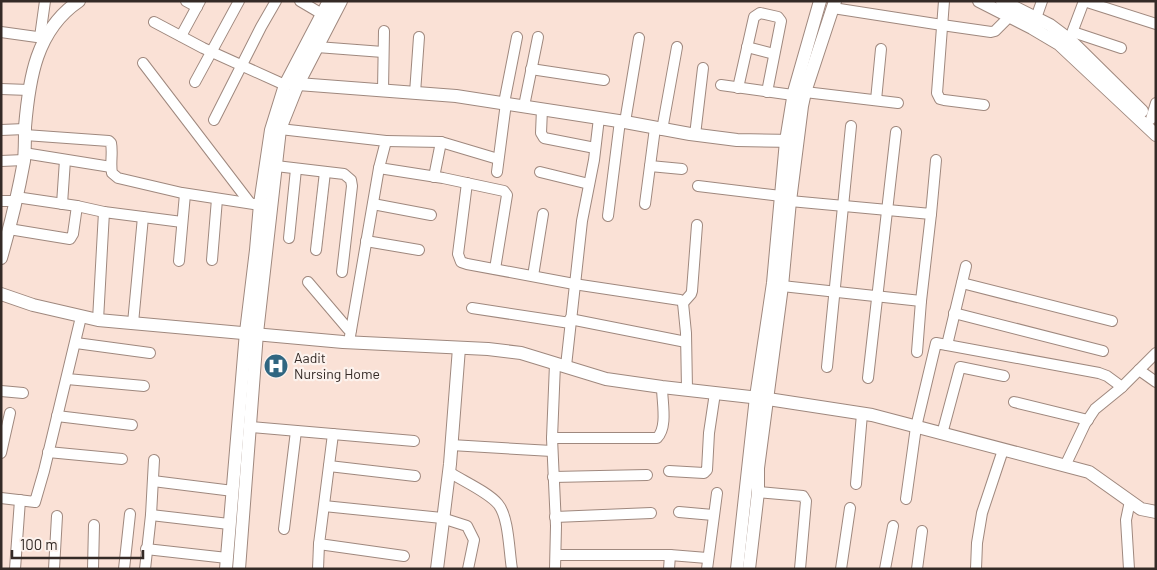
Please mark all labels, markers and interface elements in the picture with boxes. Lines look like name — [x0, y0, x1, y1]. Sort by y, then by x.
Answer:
place label: Aadit Nursing Home — [294, 349, 380, 382]
hospital icon: Aadit Nursing Home — [263, 353, 289, 379]
scale bar — [12, 528, 144, 560]
text: 100 m — [20, 535, 58, 553]

